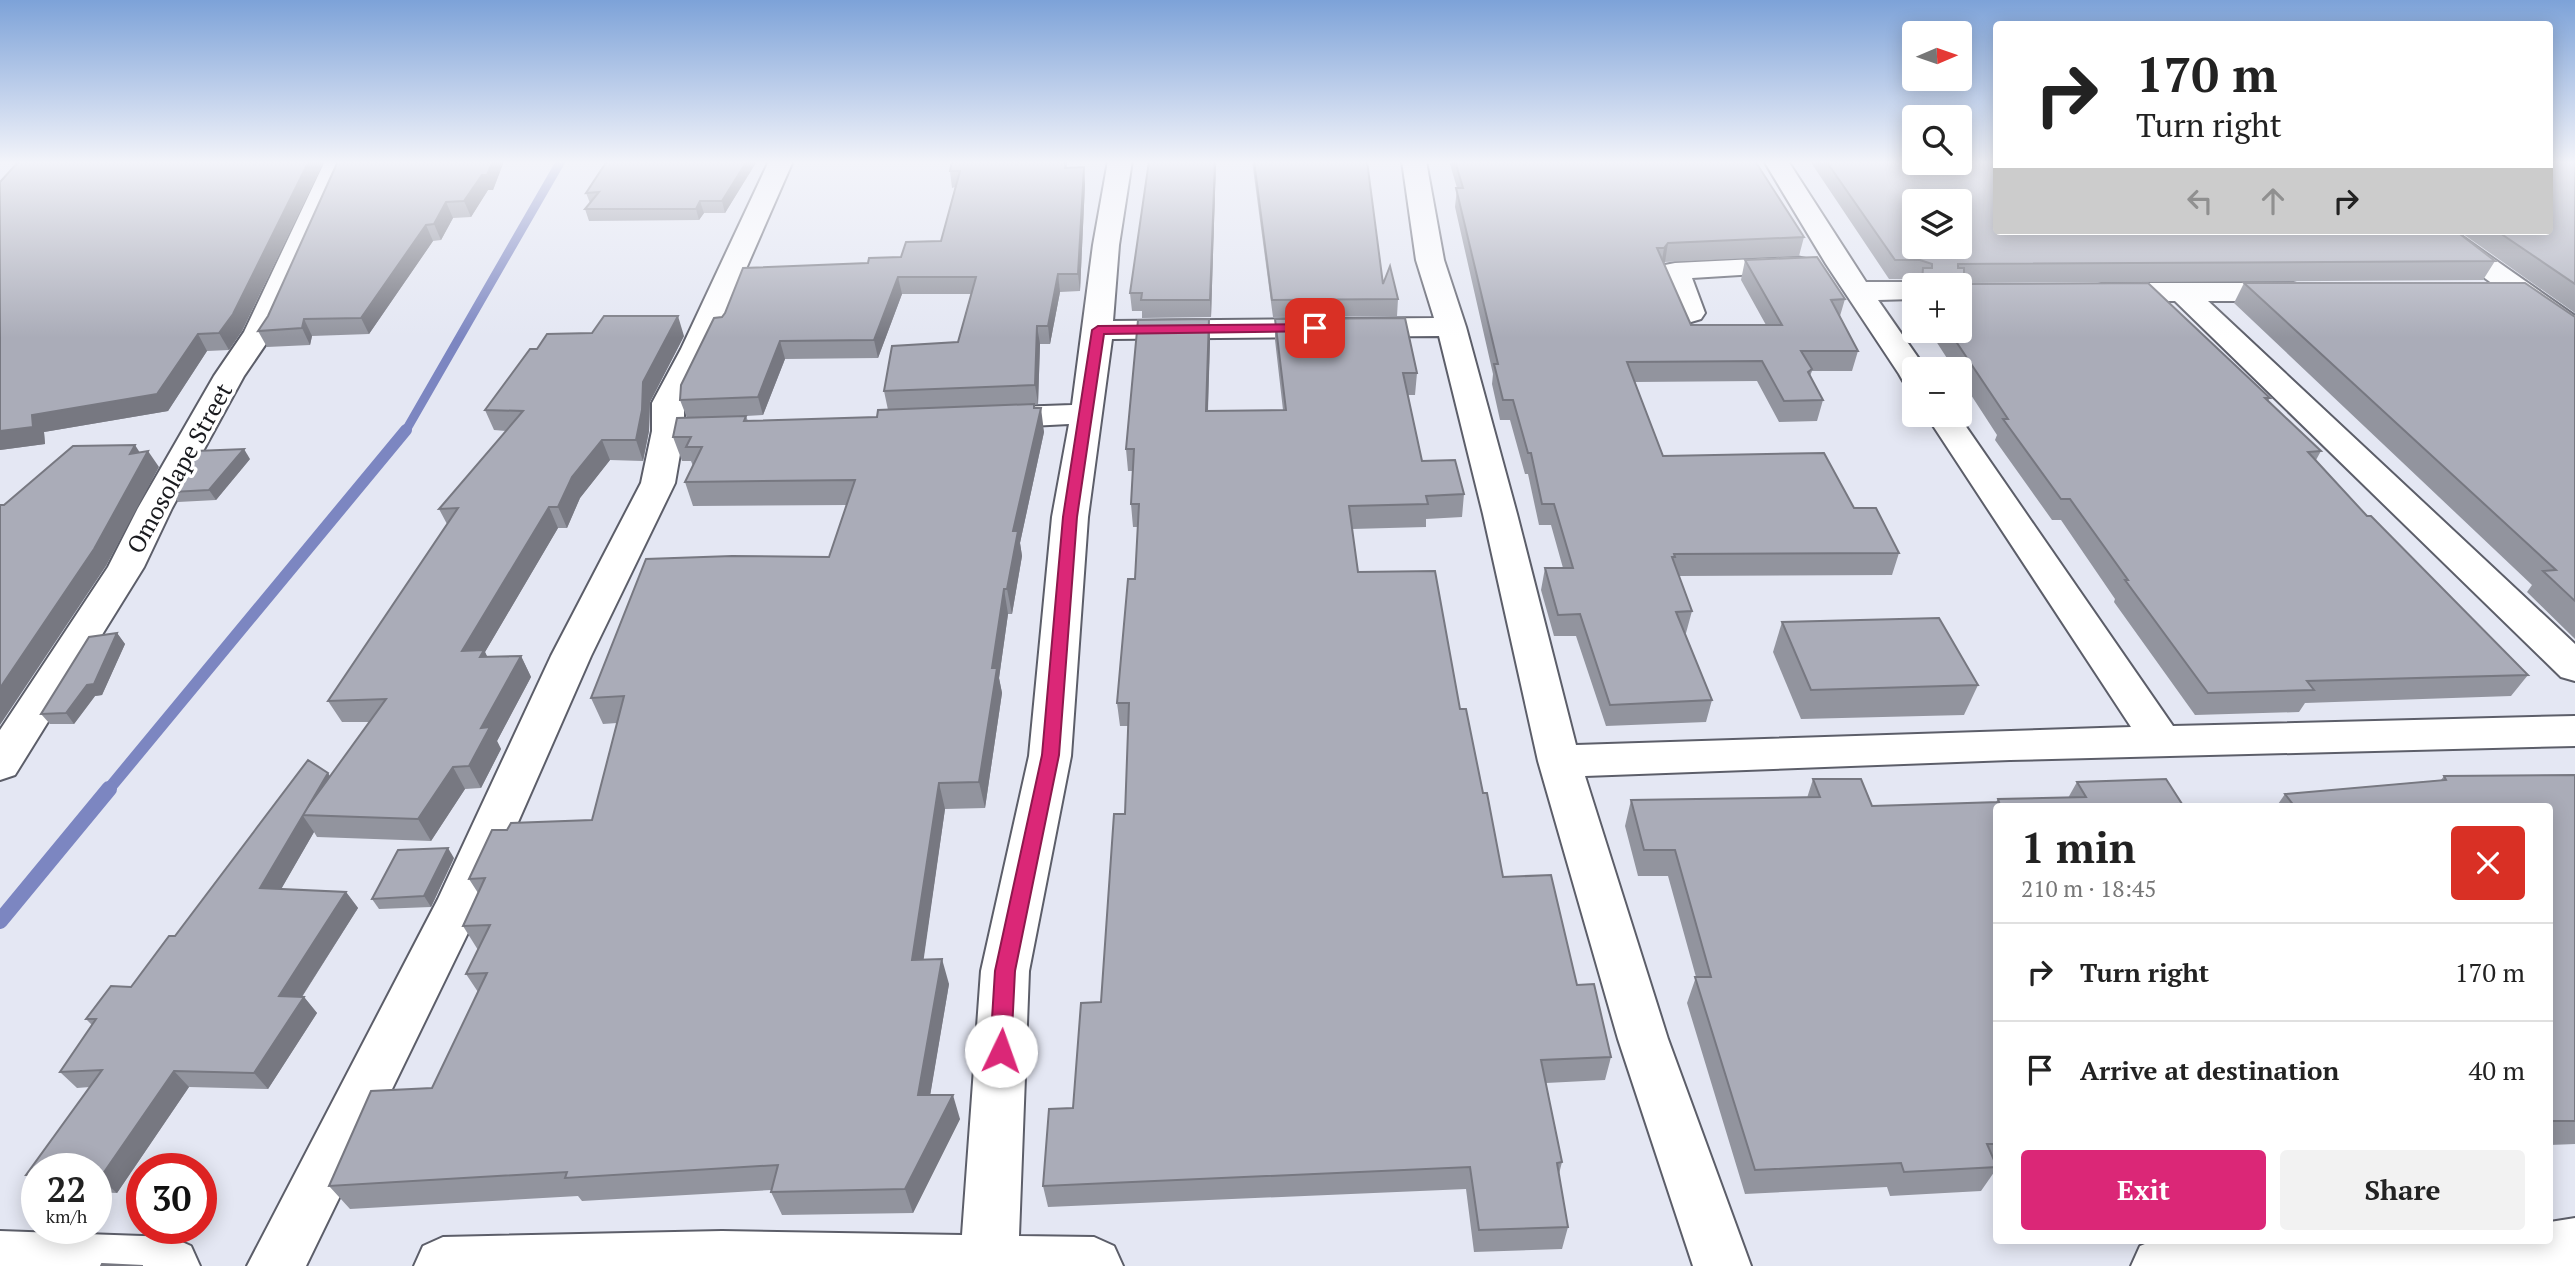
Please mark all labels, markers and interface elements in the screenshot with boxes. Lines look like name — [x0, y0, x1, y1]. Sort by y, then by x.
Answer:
north arrow — [1902, 21, 1972, 91]
map controls — [1902, 21, 1972, 427]
text: 170 m — [2136, 41, 2278, 106]
icon: right — [2021, 49, 2112, 140]
text: Turn right — [2136, 104, 2282, 146]
button: search — [1902, 105, 1972, 175]
icon: left — [2181, 182, 2219, 220]
icon: ahead — [2254, 182, 2292, 220]
icon: right — [2327, 182, 2365, 220]
button: layers — [1902, 189, 1972, 259]
button: + — [1902, 273, 1972, 343]
pin — [1285, 298, 1345, 358]
icon: arrive — [1296, 309, 1334, 347]
button: − — [1902, 357, 1972, 427]
street label: Omosolape Street — [119, 377, 239, 559]
text: 1 min — [2021, 819, 2136, 875]
button: close — [2451, 826, 2525, 900]
text: 210 m · 18:45 — [2021, 873, 2156, 904]
icon: right — [2021, 953, 2059, 991]
text: Turn right — [2080, 955, 2209, 989]
text: 170 m — [2455, 955, 2525, 989]
position arrow — [964, 1014, 1038, 1088]
icon: arrive — [2021, 1051, 2059, 1089]
text: Arrive at destination — [2080, 1053, 2339, 1087]
text: 40 m — [2469, 1053, 2525, 1087]
button: Exit — [2021, 1150, 2266, 1230]
button: Share — [2280, 1150, 2525, 1230]
speed limit sign: 30 — [126, 1153, 217, 1244]
text: 22 — [47, 1166, 86, 1212]
text: km/h — [46, 1204, 87, 1228]

